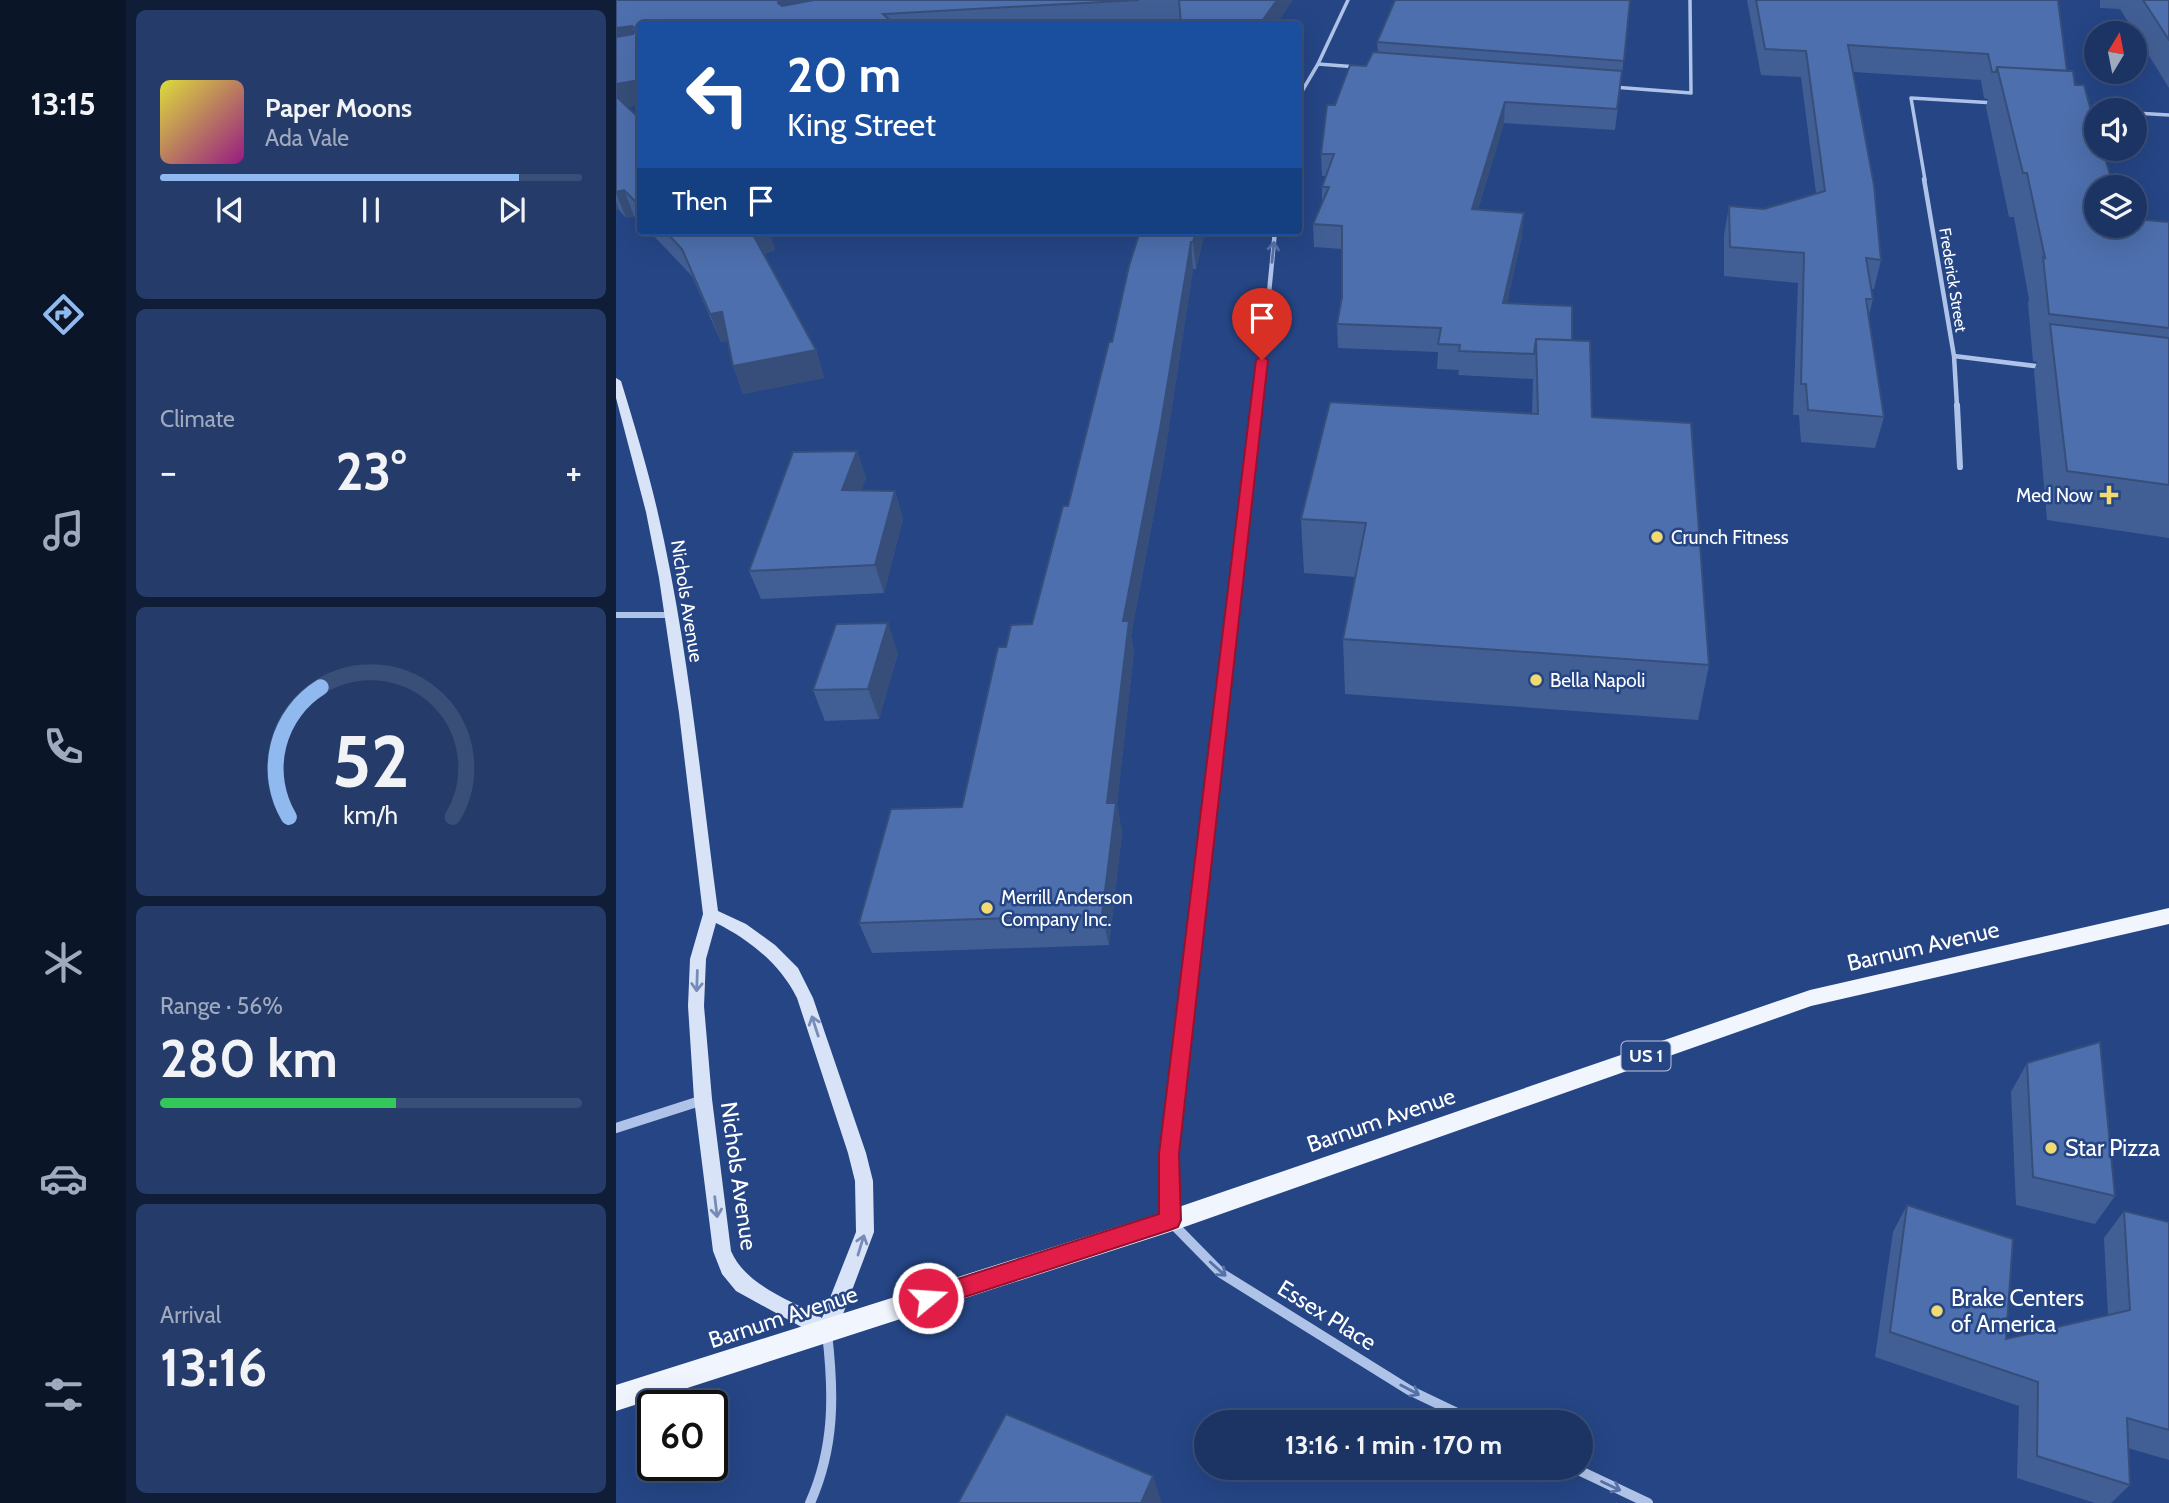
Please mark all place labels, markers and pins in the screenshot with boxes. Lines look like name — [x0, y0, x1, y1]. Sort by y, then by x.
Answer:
pin — [1232, 288, 1292, 360]
place label: Med Now — [2016, 484, 2093, 507]
marker: Med Now — [2099, 485, 2119, 505]
place label: Crunch Fitness — [1671, 526, 1789, 549]
marker: Crunch Fitness — [1649, 529, 1665, 545]
place label: Bella Napoli — [1550, 669, 1645, 692]
marker: Bella Napoli — [1528, 672, 1544, 688]
place label: Merrill Anderson Company Inc. — [1001, 886, 1133, 931]
marker: Merrill Anderson Company Inc. — [979, 900, 995, 916]
place label: Star Pizza — [2065, 1134, 2160, 1162]
marker: Star Pizza — [2043, 1140, 2059, 1156]
place label: Brake Centers of America — [1951, 1284, 2084, 1338]
marker: Brake Centers of America — [1929, 1303, 1945, 1319]

